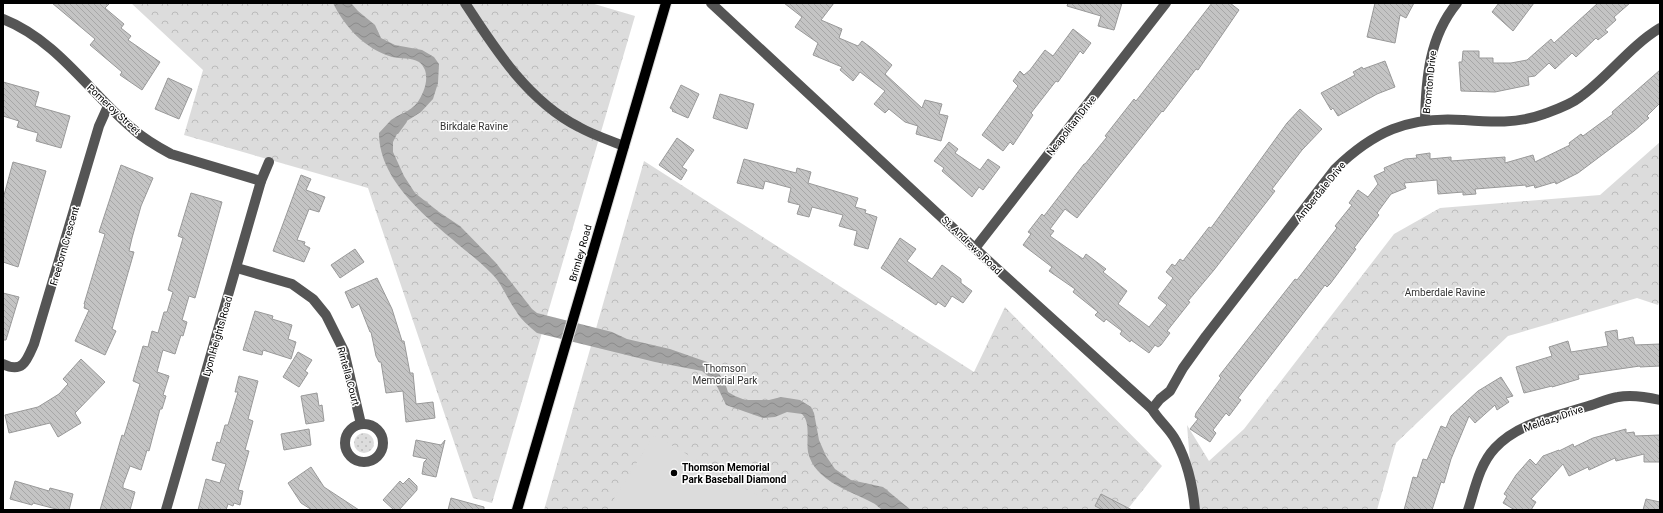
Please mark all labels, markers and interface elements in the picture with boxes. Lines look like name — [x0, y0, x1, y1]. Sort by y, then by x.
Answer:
street label: Bromton Drive — [1421, 50, 1438, 114]
street label: Pomeroy Street — [85, 82, 142, 137]
street label: Neapolitan Drive — [1045, 93, 1098, 158]
park label: Birkdale Ravine — [440, 121, 508, 132]
street label: Amberdale Drive — [1293, 159, 1348, 223]
street label: Freeborn Crescent — [48, 205, 81, 287]
street label: St. Andrews Road — [940, 214, 1004, 277]
street label: Brimley Road — [567, 223, 594, 283]
park label: Amberdale Ravine — [1405, 287, 1485, 298]
street label: Lyon Heights Road — [201, 295, 234, 378]
street label: Rintella Court — [335, 346, 362, 407]
park label: Thomson Memorial Park — [693, 363, 758, 386]
street label: Meldazy Drive — [1522, 403, 1584, 434]
place label: Thomson Memorial Park Baseball Diamond — [682, 462, 787, 485]
marker: Thomson Memorial Park Baseball Diamond — [669, 468, 679, 478]

